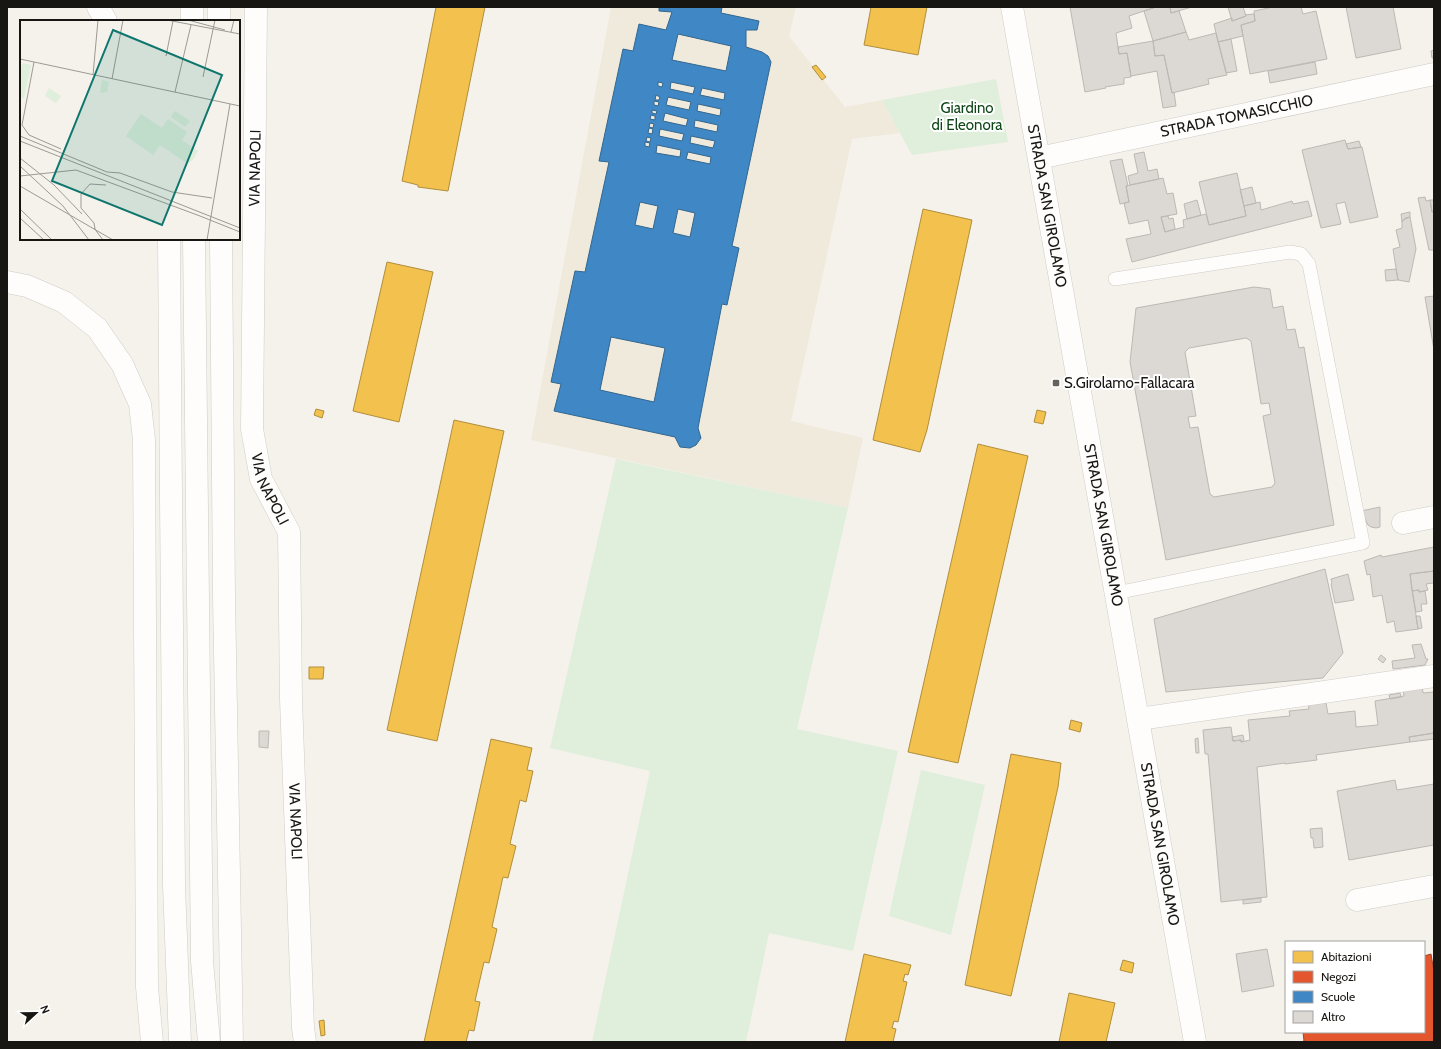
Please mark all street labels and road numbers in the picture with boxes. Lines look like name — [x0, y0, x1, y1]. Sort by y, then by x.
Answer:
street label: STRADA TOMASICCHIO — [1158, 91, 1315, 141]
street label: STRADA SAN GIROLAMO — [1024, 123, 1070, 289]
street label: VIA NAPOLI — [245, 129, 265, 207]
street label: STRADA SAN GIROLAMO — [1080, 442, 1127, 608]
street label: VIA NAPOLI — [247, 452, 293, 528]
street label: STRADA SAN GIROLAMO — [1137, 761, 1183, 927]
street label: VIA NAPOLI — [285, 782, 306, 860]

